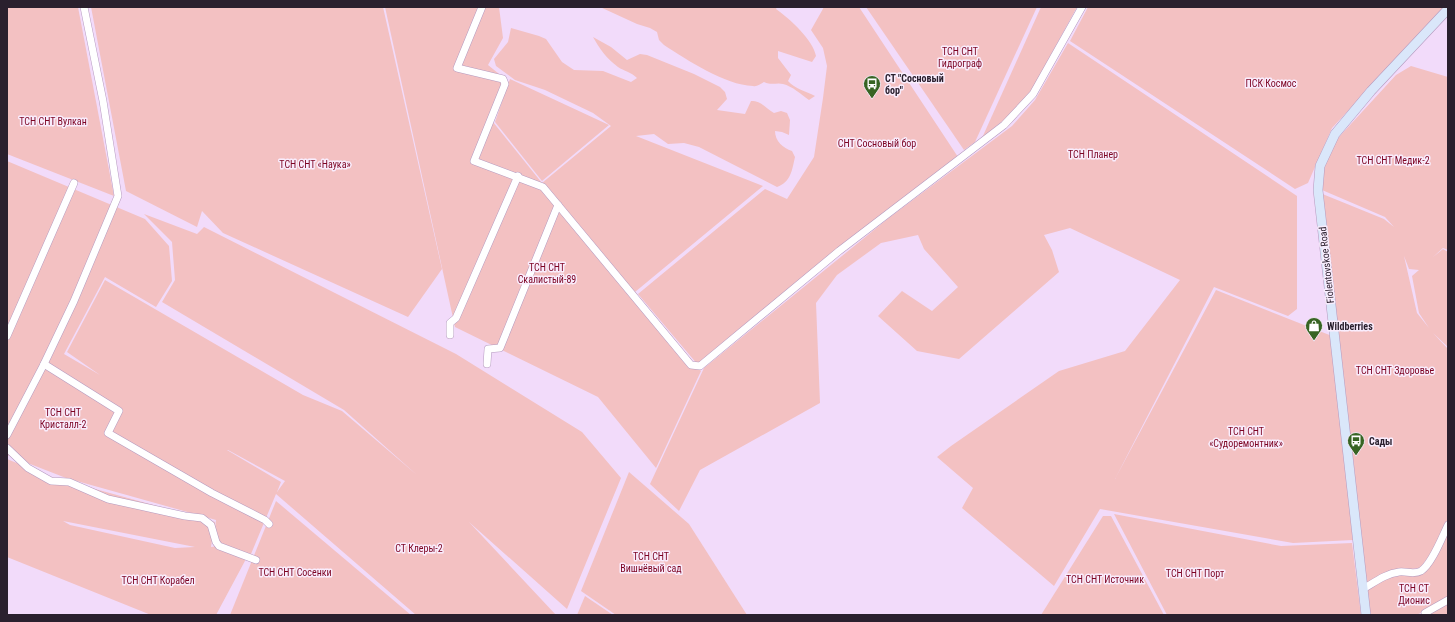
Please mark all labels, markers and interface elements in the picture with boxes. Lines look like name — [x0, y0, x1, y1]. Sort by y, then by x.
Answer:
park label: ТСН СНТ Гидрограф — [938, 46, 982, 69]
place label: СТ "Сосновый бор" — [885, 73, 944, 96]
bus stop icon: СТ "Сосновый бор" — [862, 74, 882, 99]
park label: ПСК Космос — [1246, 78, 1297, 89]
park label: ТСН СНТ Вулкан — [19, 116, 87, 127]
park label: СНТ Сосновый бор — [838, 138, 916, 149]
park label: ТСН Планер — [1068, 149, 1118, 160]
park label: ТСН СНТ Медик-2 — [1356, 155, 1430, 166]
park label: ТСН СНТ «Наука» — [279, 159, 351, 170]
street label: Fiolentovskoe Road — [1317, 226, 1336, 304]
park label: ТСН СНТ Скалистый-89 — [518, 262, 576, 285]
shop icon: Wildberries — [1304, 316, 1324, 341]
place label: Wildberries — [1327, 321, 1373, 332]
park label: ТСН СНТ Здоровье — [1356, 365, 1434, 376]
park label: ТСН СНТ Кристалл-2 — [40, 407, 86, 430]
park label: ТСН СНТ «Судоремонтник» — [1209, 426, 1283, 449]
bus stop icon: Сады — [1346, 431, 1366, 456]
place label: Сады — [1369, 436, 1392, 447]
park label: СТ Клеры-2 — [395, 543, 443, 554]
park label: ТСН СНТ Вишнёвый сад — [620, 551, 682, 574]
park label: ТСН СНТ Сосенки — [258, 567, 332, 578]
park label: ТСН СНТ Порт — [1166, 568, 1224, 579]
park label: ТСН СНТ Источник — [1066, 574, 1144, 585]
park label: ТСН СНТ Корабел — [121, 575, 195, 586]
park label: ТСН СТ Дионис — [1398, 583, 1430, 606]

